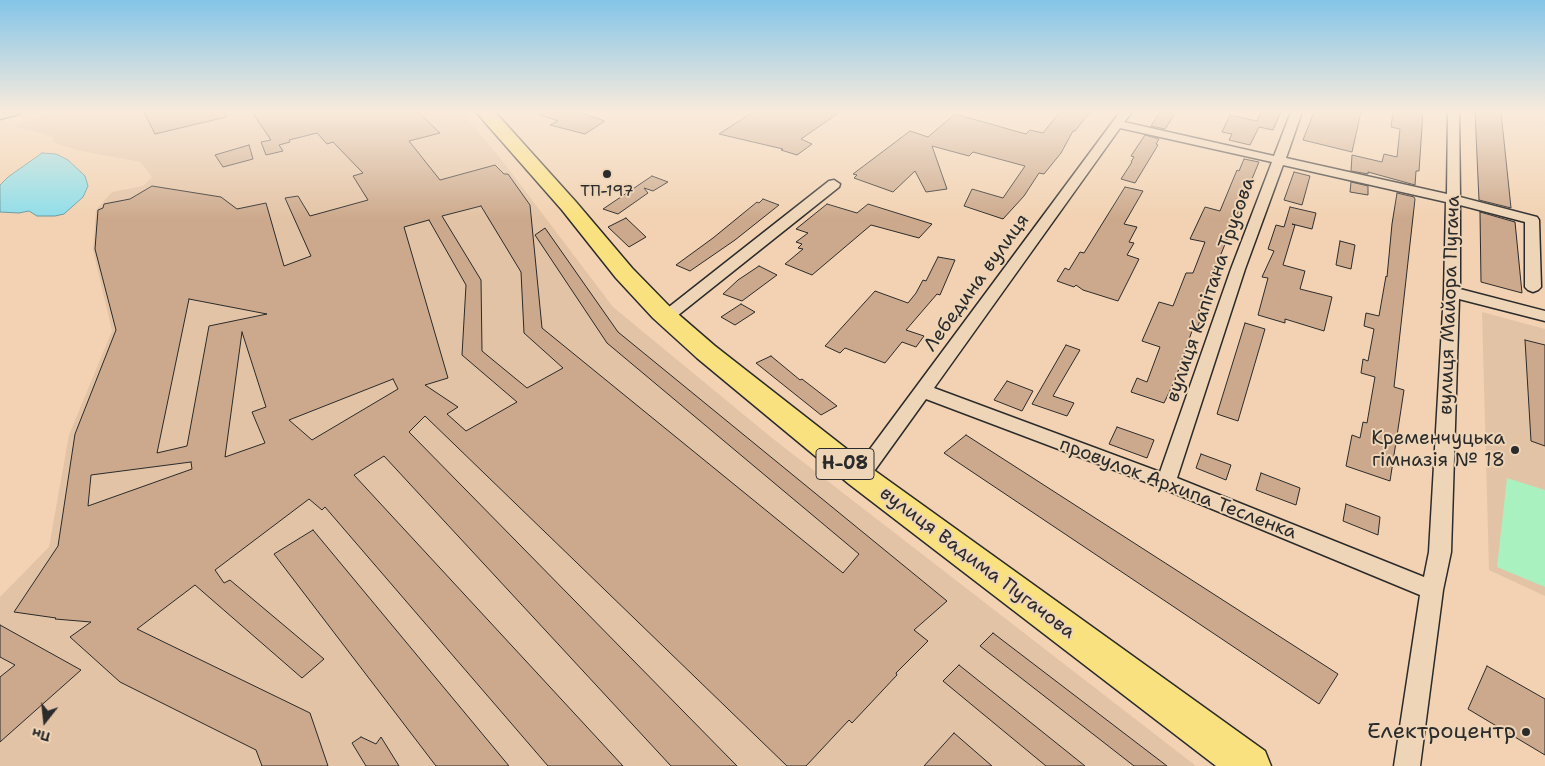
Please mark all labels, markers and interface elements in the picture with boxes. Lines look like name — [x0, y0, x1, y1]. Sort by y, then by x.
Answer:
marker: ТП-197 — [601, 168, 613, 180]
street label: вулиця Капітана Трусова — [1162, 175, 1260, 405]
place label: ТП-197 — [580, 182, 634, 202]
street label: вулиця Майора Пугача — [1435, 195, 1465, 415]
street label: Лебедина вулиця — [919, 210, 1035, 356]
place label: Кременчуцька гімназія № 18 — [1371, 428, 1505, 472]
street label: провулок Архипа Тесленка — [1056, 433, 1300, 545]
marker: Кременчуцька гімназія № 18 — [1509, 444, 1521, 456]
road number: Н-08 — [816, 448, 874, 479]
street label: вулиця Вадима Пугачова — [875, 482, 1079, 644]
north arrow — [20, 696, 70, 746]
place label: Електроцентр — [1367, 719, 1516, 745]
text: Пн — [29, 724, 52, 747]
marker: Електроцентр — [1520, 726, 1532, 738]

